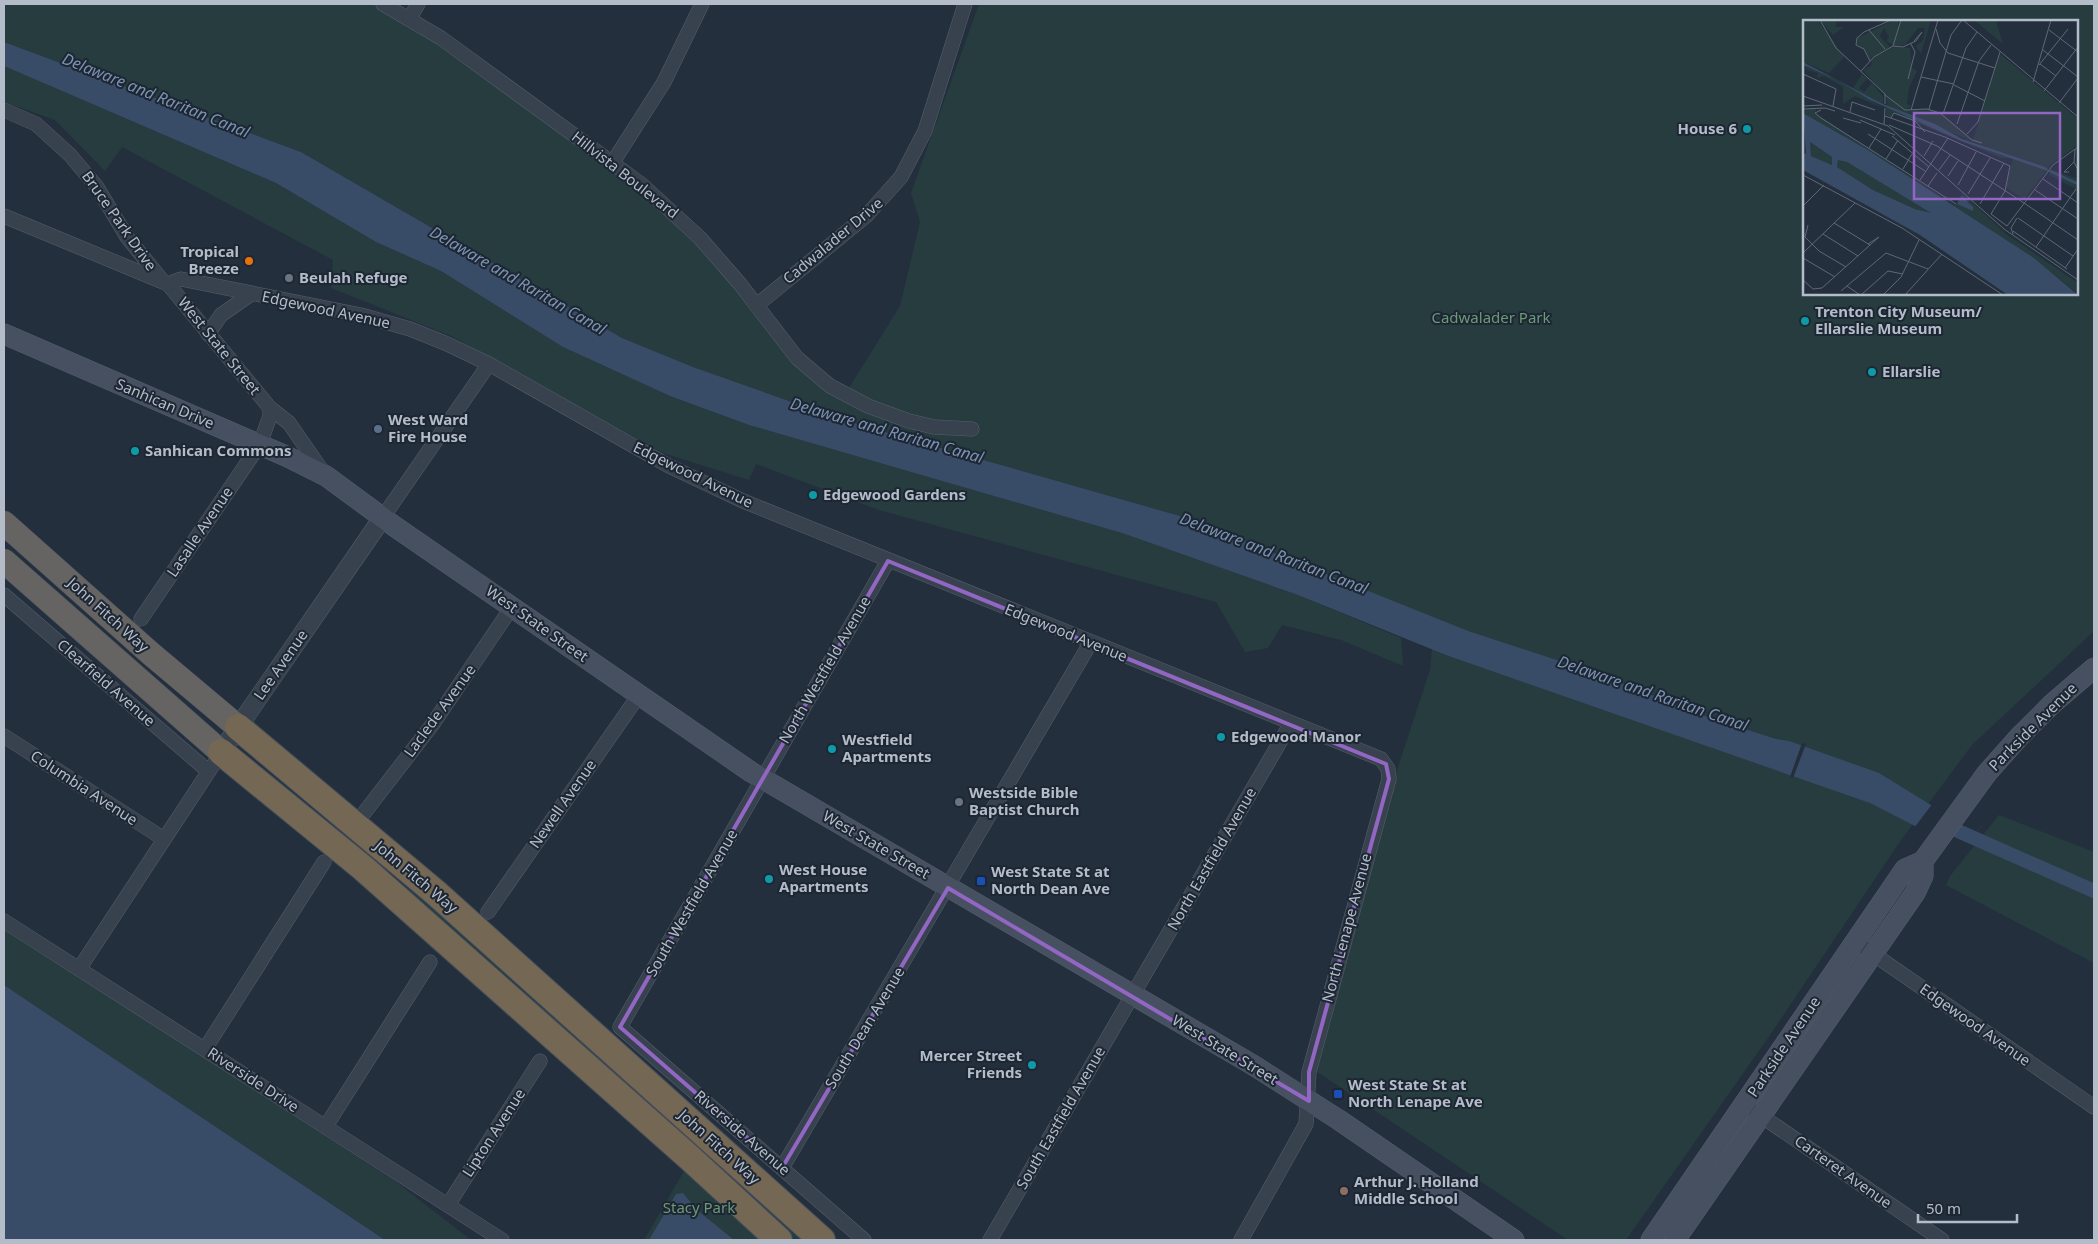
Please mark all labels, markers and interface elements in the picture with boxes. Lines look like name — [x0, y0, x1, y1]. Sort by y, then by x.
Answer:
inset map — [1803, 20, 2078, 295]
water label: Delaware and Raritan Canal — [59, 47, 254, 143]
place label: House 6 — [1677, 118, 1737, 138]
marker: House 6 — [1741, 123, 1753, 135]
street label: Hillvista Boulevard — [568, 126, 683, 222]
street label: Bruce Park Drive — [78, 167, 162, 274]
street label: Cadwalader Drive — [778, 193, 886, 288]
water label: Delaware and Raritan Canal — [426, 220, 611, 340]
place label: Tropical Breeze — [180, 241, 239, 278]
marker: Tropical Breeze — [243, 255, 255, 267]
place label: Beulah Refuge — [299, 267, 408, 287]
marker: Beulah Refuge — [283, 272, 295, 284]
street label: Edgewood Avenue — [260, 286, 392, 332]
street label: West State Street — [174, 292, 266, 399]
place label: Trenton City Museum/ Ellarslie Museum — [1815, 301, 1982, 338]
park label: Cadwalader Park — [1431, 307, 1551, 327]
marker: Trenton City Museum/ Ellarslie Museum — [1799, 315, 1811, 327]
place label: Ellarslie — [1882, 361, 1941, 381]
marker: Ellarslie — [1866, 366, 1878, 378]
street label: Sanhican Drive — [113, 373, 218, 433]
water label: Delaware and Raritan Canal — [788, 392, 987, 468]
place label: West Ward Fire House — [388, 409, 468, 446]
marker: West Ward Fire House — [372, 423, 384, 435]
street label: Edgewood Avenue — [630, 436, 757, 512]
place label: Sanhican Commons — [145, 440, 292, 460]
marker: Sanhican Commons — [129, 445, 141, 457]
street label: Lasalle Avenue — [162, 482, 237, 580]
place label: Edgewood Gardens — [823, 484, 966, 504]
marker: Edgewood Gardens — [807, 489, 819, 501]
water label: Delaware and Raritan Canal — [1177, 507, 1372, 599]
street label: John Fitch Way — [62, 571, 154, 656]
street label: West State Street — [483, 580, 593, 666]
street label: North Westfield Avenue — [774, 592, 875, 747]
street label: Edgewood Avenue — [1002, 598, 1131, 666]
street label: Lee Avenue — [249, 625, 312, 703]
street label: Clearfield Avenue — [53, 634, 160, 730]
water label: Delaware and Raritan Canal — [1555, 650, 1752, 736]
street label: Laclede Avenue — [399, 660, 480, 761]
street label: Parkside Avenue — [1984, 678, 2081, 775]
place label: Edgewood Manor — [1231, 726, 1361, 746]
place label: Westfield Apartments — [842, 729, 931, 766]
marker: Edgewood Manor — [1215, 731, 1227, 743]
marker: Westfield Apartments — [826, 743, 838, 755]
street label: Columbia Avenue — [27, 745, 142, 829]
street label: Newell Avenue — [524, 755, 600, 852]
place label: Westside Bible Baptist Church — [969, 782, 1079, 819]
street label: North Eastfield Avenue — [1162, 783, 1260, 934]
marker: Westside Bible Baptist Church — [953, 796, 965, 808]
street label: West State Street — [819, 805, 934, 883]
street label: South Westfield Avenue — [641, 825, 742, 980]
street label: John Fitch Way — [369, 834, 463, 917]
street label: North Lenape Avenue — [1317, 851, 1376, 1004]
place label: West House Apartments — [779, 859, 868, 896]
place label: West State St at North Dean Ave — [991, 861, 1110, 898]
marker: West House Apartments — [763, 873, 775, 885]
marker: West State St at North Dean Ave — [975, 875, 987, 887]
street label: South Dean Avenue — [820, 963, 908, 1092]
street label: Edgewood Avenue — [1916, 979, 2035, 1070]
street label: Parkside Avenue — [1742, 992, 1824, 1101]
street label: West State Street — [1169, 1010, 1283, 1089]
street label: Riverside Drive — [204, 1042, 303, 1116]
street label: South Eastfield Avenue — [1011, 1042, 1109, 1193]
place label: Mercer Street Friends — [920, 1045, 1022, 1082]
marker: Mercer Street Friends — [1026, 1059, 1038, 1071]
place label: West State St at North Lenape Ave — [1348, 1074, 1483, 1111]
street label: Lipton Avenue — [457, 1085, 529, 1180]
street label: Riverside Avenue — [691, 1085, 795, 1179]
marker: West State St at North Lenape Ave — [1332, 1088, 1344, 1100]
street label: John Fitch Way — [673, 1103, 765, 1188]
street label: Carteret Avenue — [1791, 1130, 1896, 1212]
place label: Arthur J. Holland Middle School — [1354, 1171, 1479, 1208]
marker: Arthur J. Holland Middle School — [1338, 1185, 1350, 1197]
scale bar — [1918, 1192, 2017, 1224]
park label: Stacy Park — [663, 1197, 735, 1217]
text: 50 m — [1926, 1198, 1961, 1218]

